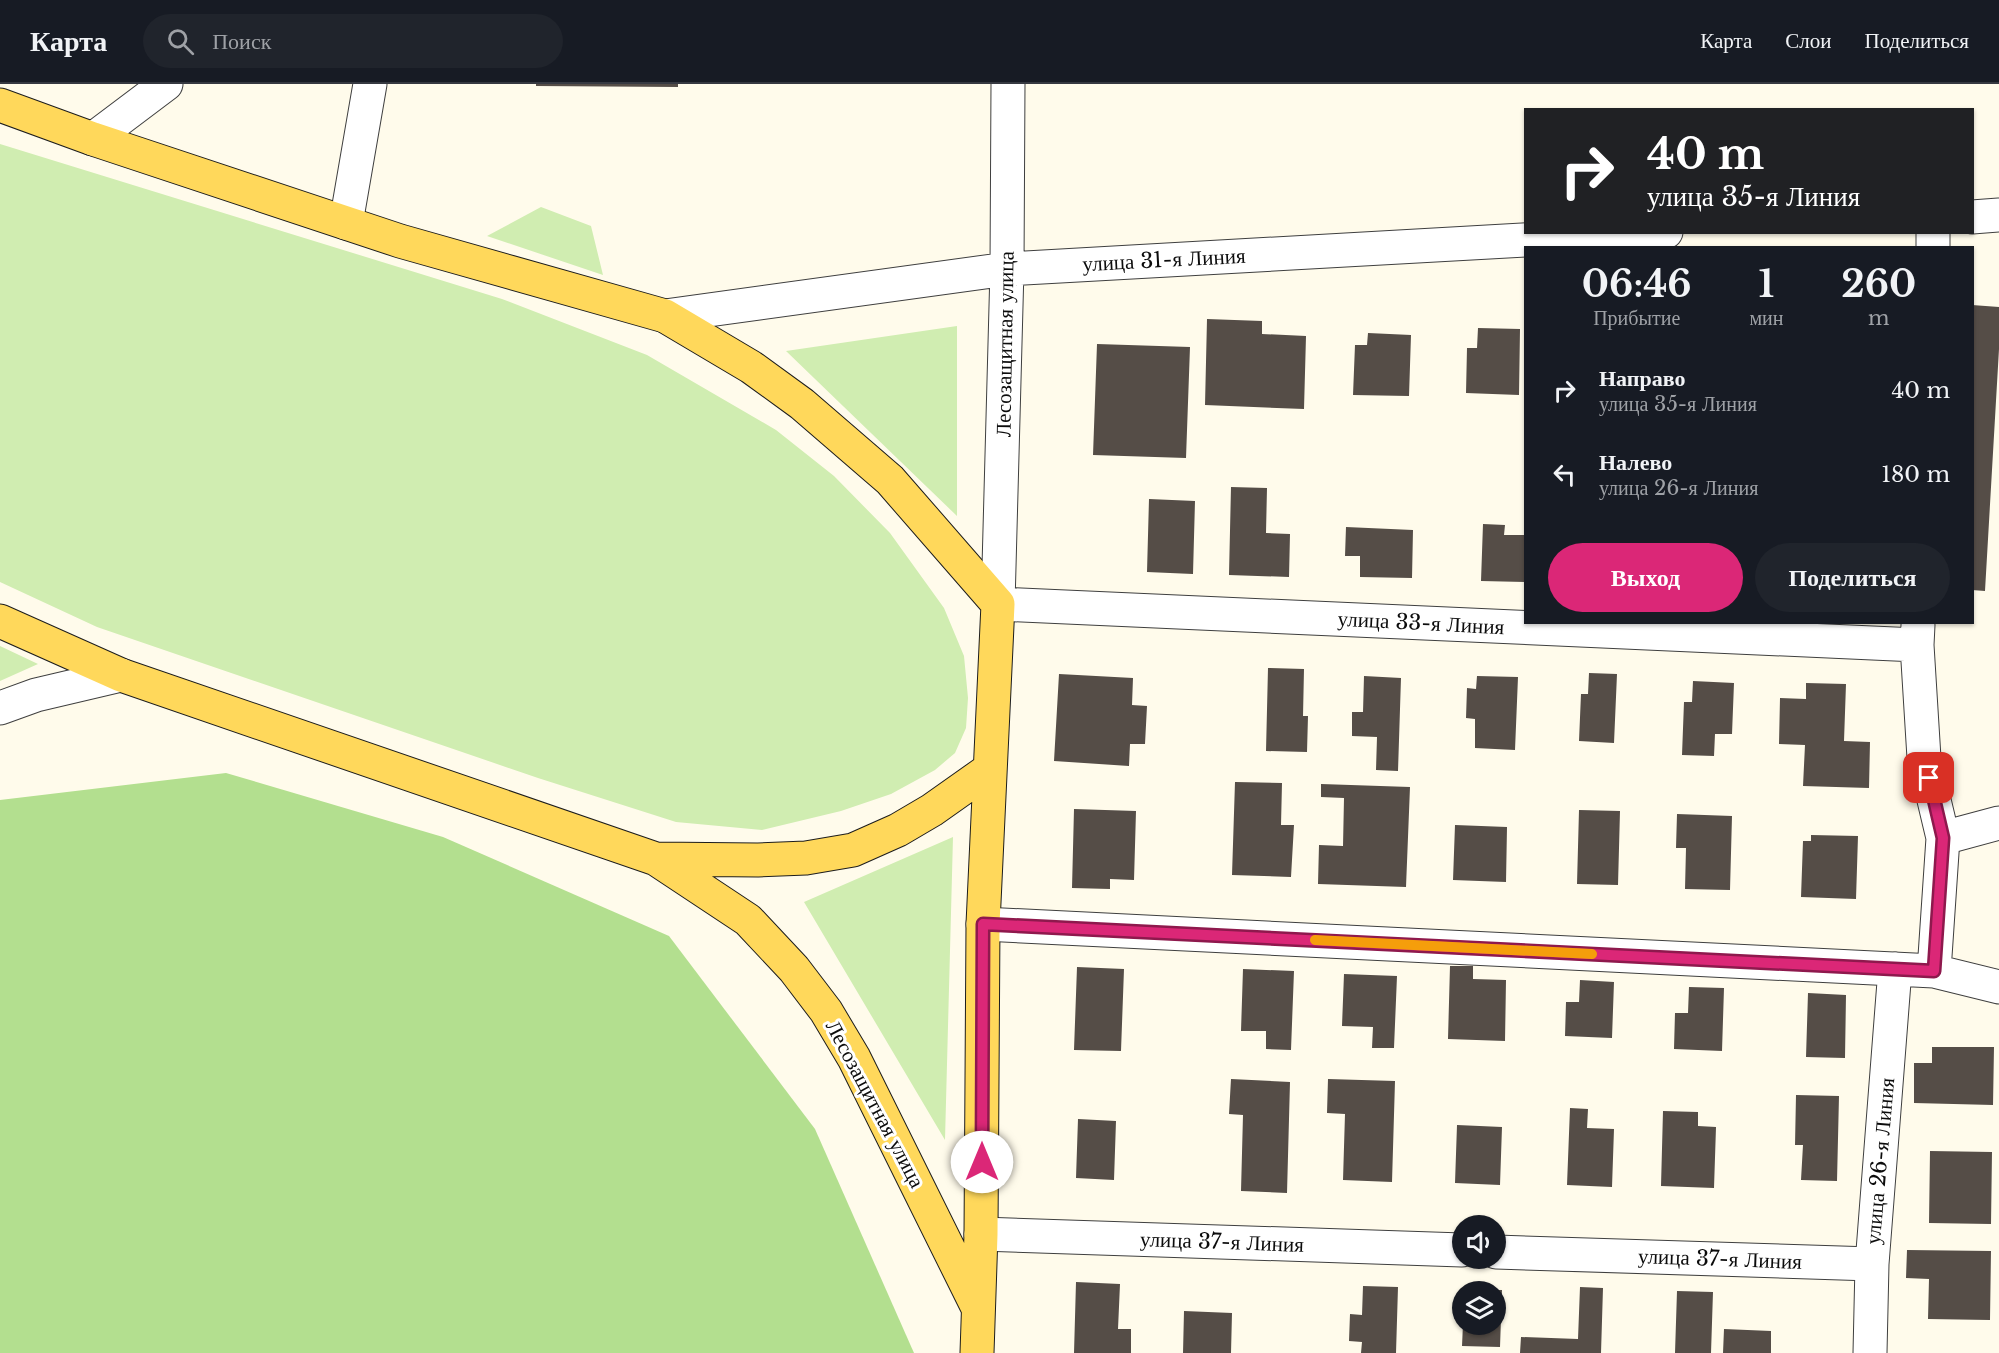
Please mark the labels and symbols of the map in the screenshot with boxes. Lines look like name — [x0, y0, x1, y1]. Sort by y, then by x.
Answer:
street label: улица 31-я Линия — [1082, 243, 1247, 277]
street label: Лесозащитная улица — [990, 250, 1020, 437]
street label: улица 33-я Линия — [1337, 606, 1505, 640]
pin — [1903, 752, 1954, 803]
street label: Лесозащитная улица — [820, 1016, 930, 1193]
street label: улица 26-я Линия — [1860, 1076, 1900, 1245]
position arrow — [950, 1130, 1014, 1194]
street label: улица 37-я Линия — [1140, 1226, 1305, 1258]
street label: улица 37-я Линия — [1638, 1243, 1803, 1275]

